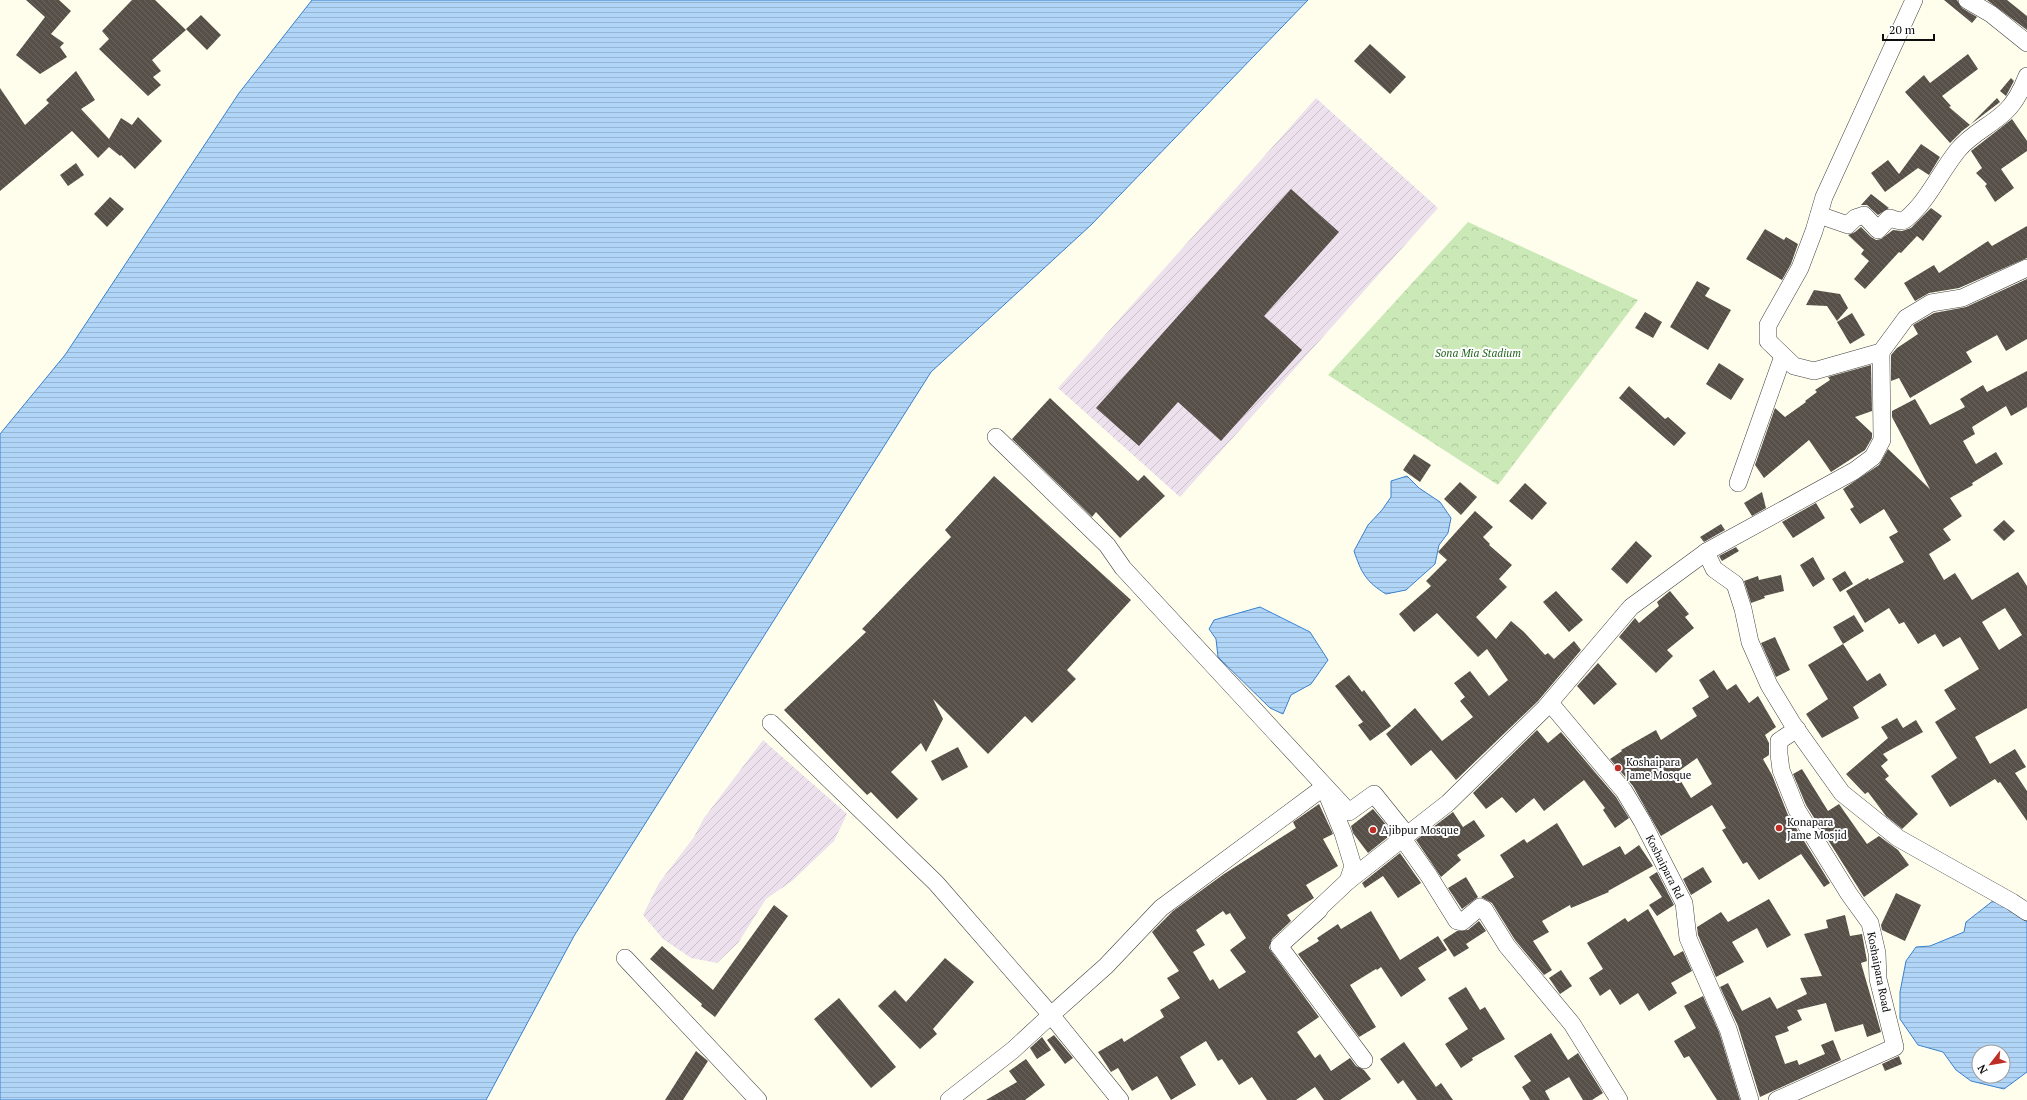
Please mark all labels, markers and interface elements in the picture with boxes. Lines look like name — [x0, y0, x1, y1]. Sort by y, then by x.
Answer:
scale bar — [1883, 16, 1934, 42]
text: 20 m — [1889, 22, 1916, 37]
park label: Sona Mia Stadium — [1435, 346, 1521, 360]
place label: Koshaipara Jame Mosque — [1626, 755, 1692, 782]
marker: Koshaipara Jame Mosque — [1613, 763, 1623, 773]
place label: Konapara Jame Mosjid — [1787, 815, 1847, 842]
place label: Ajibpur Mosque — [1381, 823, 1459, 837]
marker: Konapara Jame Mosjid — [1774, 823, 1784, 833]
marker: Ajibpur Mosque — [1368, 825, 1378, 835]
street label: Koshaipara Rd — [1643, 833, 1687, 901]
street label: Koshaipara Road — [1864, 931, 1894, 1013]
north arrow — [1971, 1044, 2011, 1084]
text: N — [1974, 1061, 1991, 1076]

